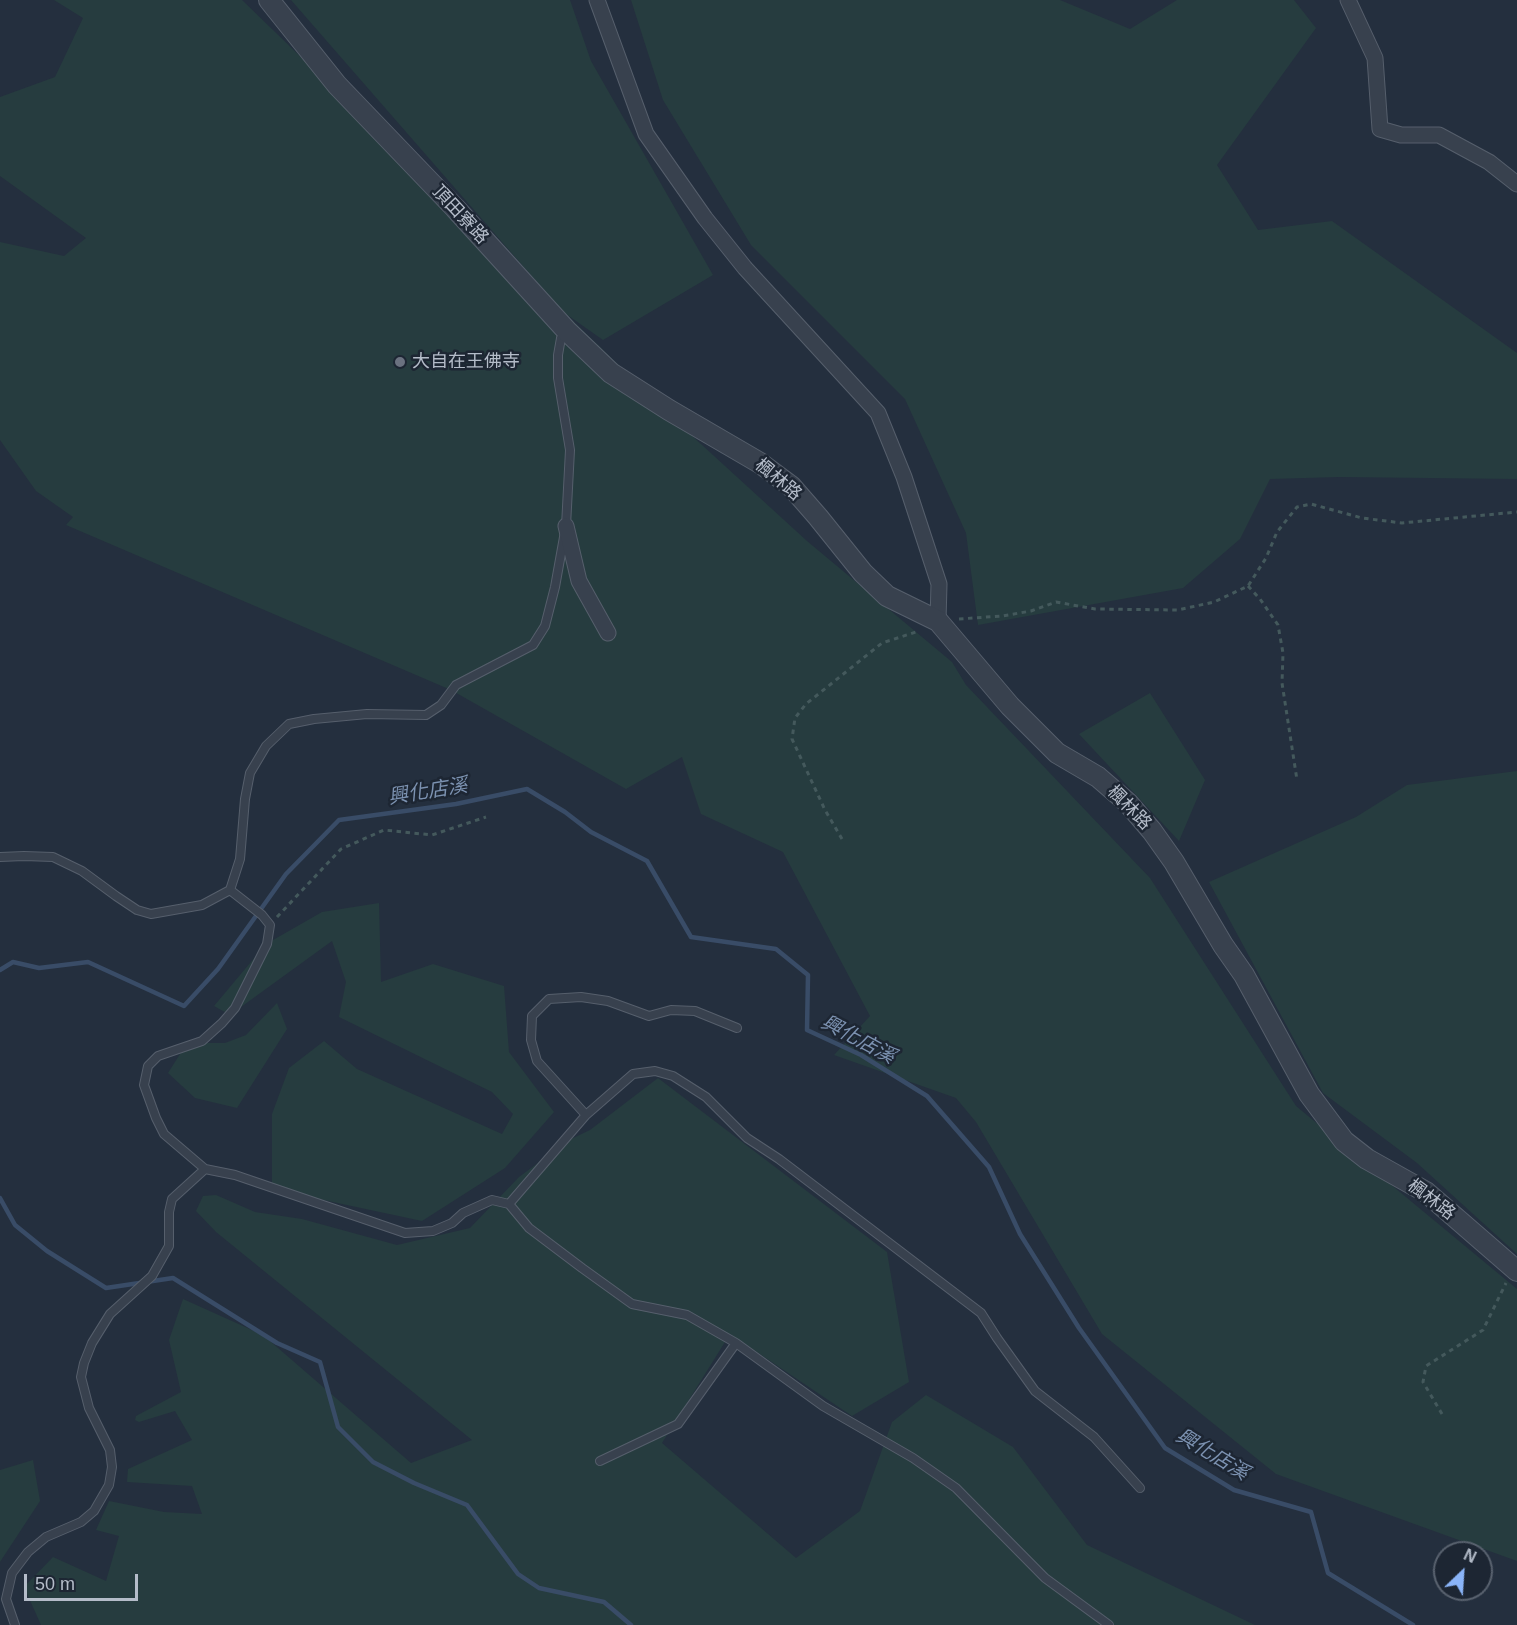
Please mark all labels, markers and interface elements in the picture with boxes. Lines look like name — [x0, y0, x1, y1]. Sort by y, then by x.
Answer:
street label: 頂田寮路 — [428, 181, 492, 249]
place label: 大自在王佛寺 — [412, 351, 520, 373]
marker: 大自在王佛寺 — [393, 355, 407, 369]
street label: 楓林路 — [750, 454, 806, 506]
water label: 興化店溪 — [387, 774, 469, 810]
street label: 楓林路 — [1102, 781, 1156, 835]
water label: 興化店溪 — [817, 1011, 899, 1069]
street label: 楓林路 — [1403, 1175, 1459, 1225]
water label: 興化店溪 — [1172, 1424, 1252, 1486]
north arrow — [1433, 1541, 1493, 1601]
text: N — [1461, 1546, 1479, 1566]
scale bar — [27, 1562, 141, 1600]
text: 50 m — [35, 1574, 75, 1594]

